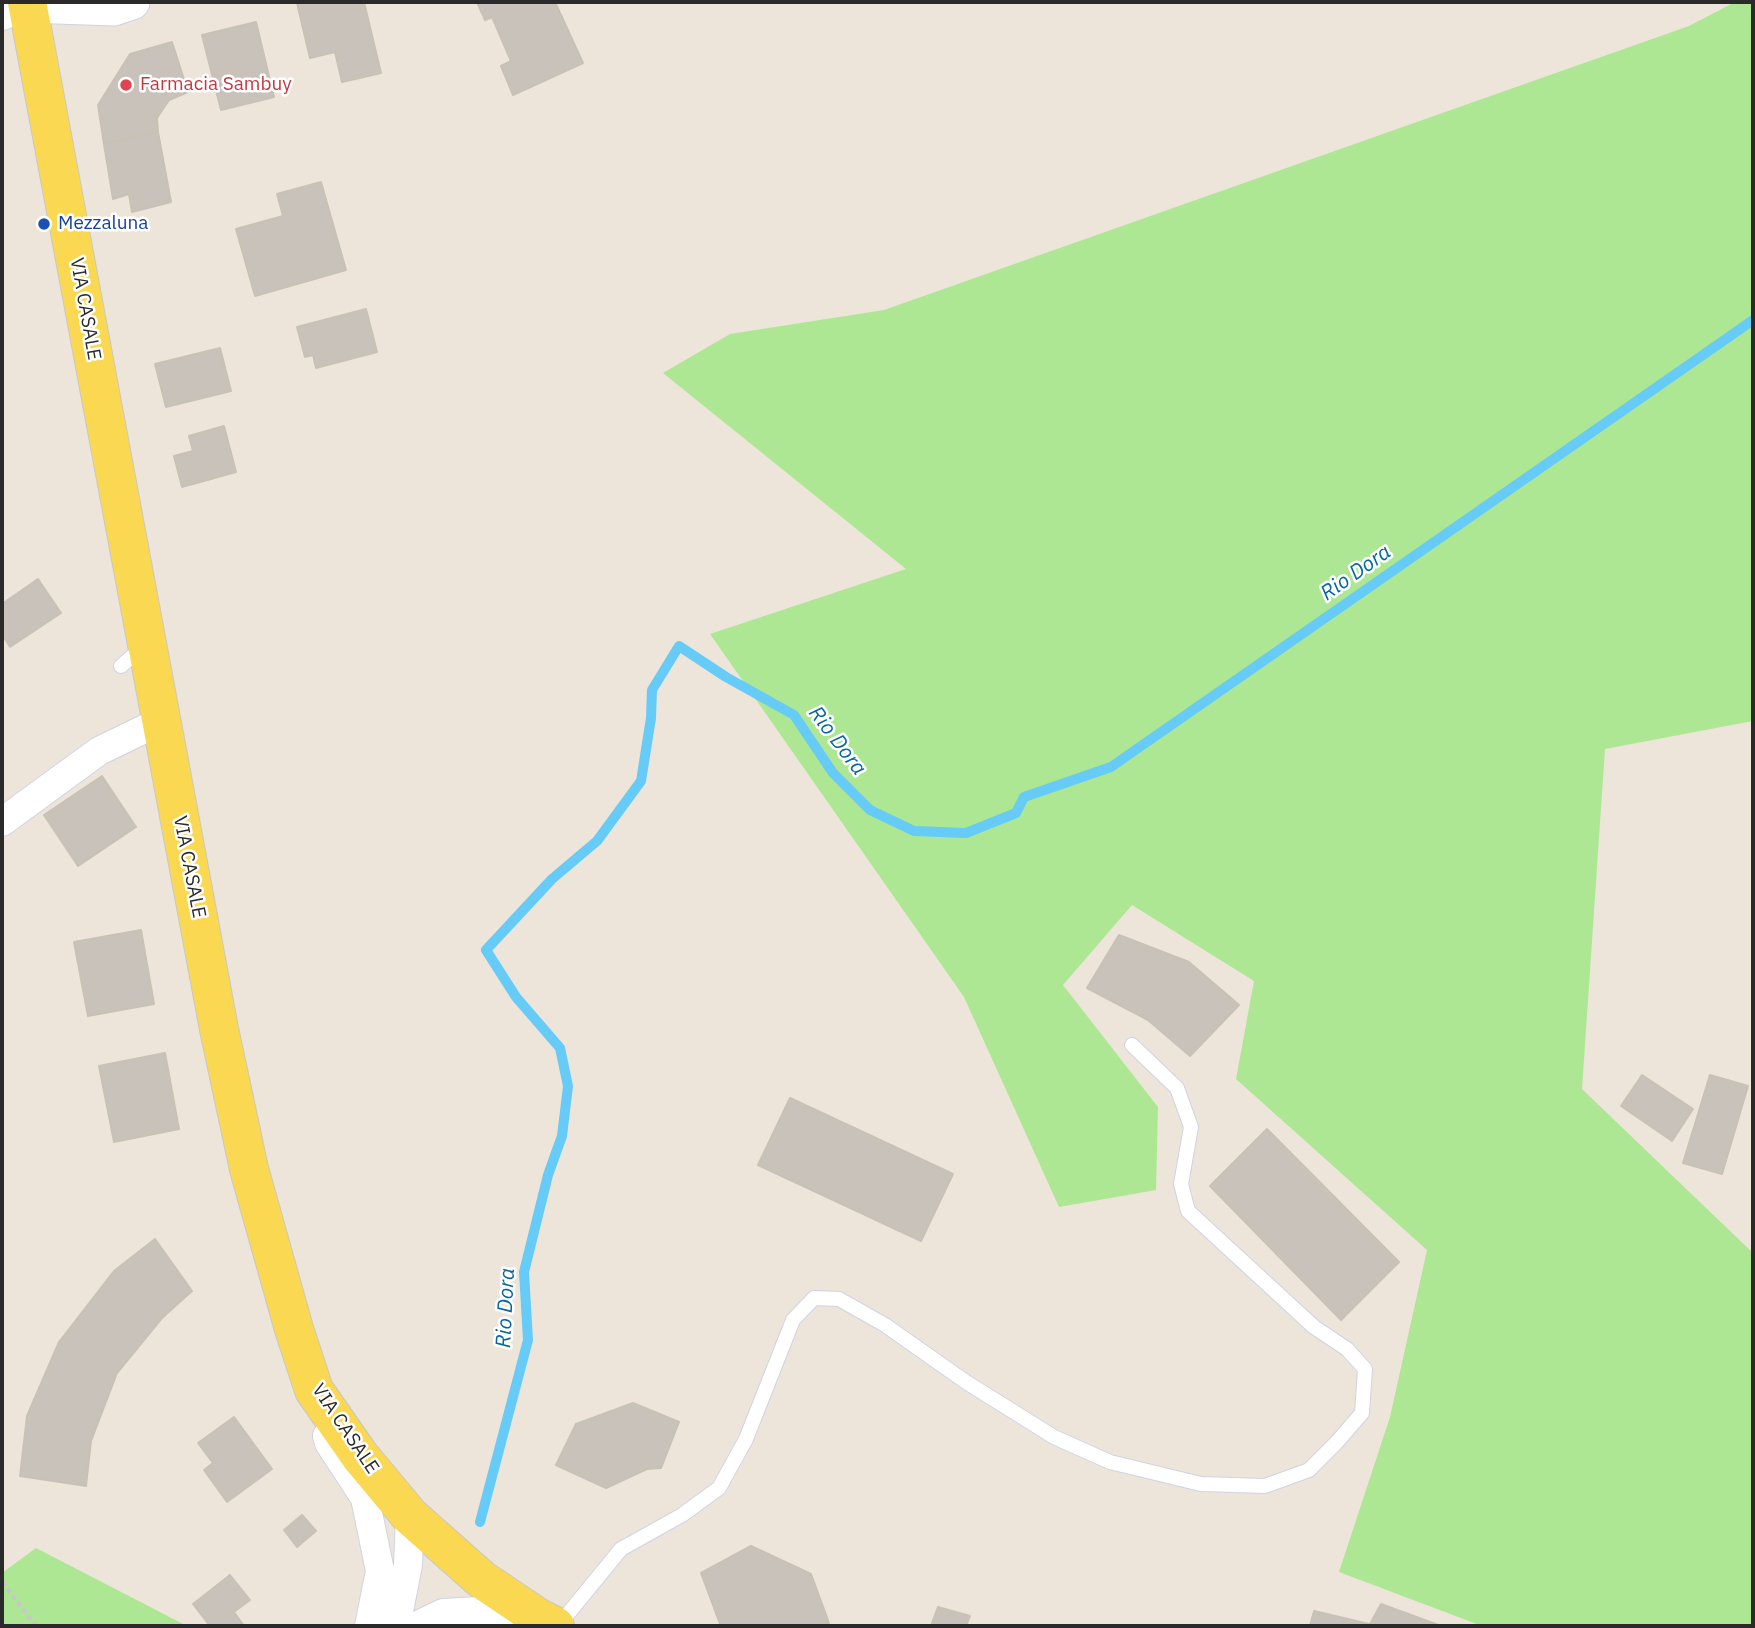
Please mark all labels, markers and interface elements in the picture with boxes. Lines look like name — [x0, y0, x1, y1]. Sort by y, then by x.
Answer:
place label: Farmacia Sambuy — [140, 74, 292, 96]
marker: Farmacia Sambuy — [118, 77, 134, 93]
place label: Mezzaluna — [58, 213, 148, 235]
marker: Mezzaluna — [36, 216, 52, 232]
street label: VIA CASALE — [65, 256, 105, 362]
water label: Rio Dora — [1316, 540, 1396, 606]
water label: Rio Dora — [803, 701, 871, 781]
street label: VIA CASALE — [168, 814, 210, 920]
water label: Rio Dora — [491, 1267, 521, 1349]
street label: VIA CASALE — [307, 1380, 383, 1478]

